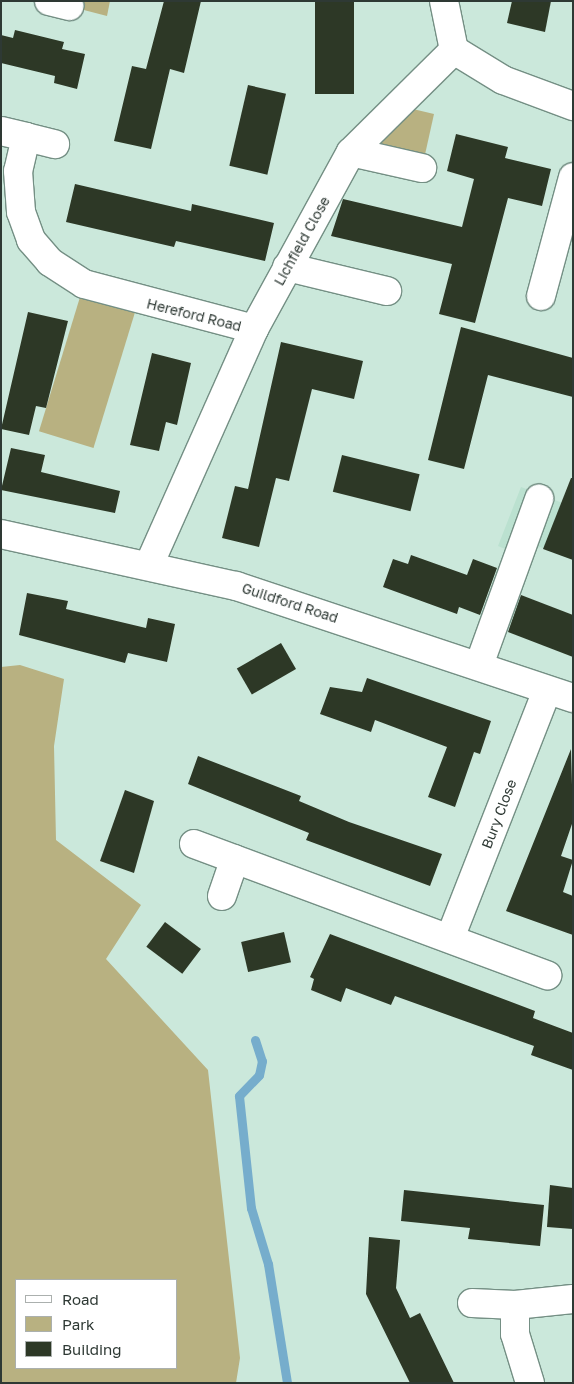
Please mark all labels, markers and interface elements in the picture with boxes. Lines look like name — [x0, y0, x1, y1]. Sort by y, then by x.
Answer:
street label: Lichfield Close — [271, 194, 333, 288]
street label: Hereford Road — [145, 295, 243, 335]
street label: Guildford Road — [240, 580, 340, 626]
street label: Bury Close — [478, 777, 520, 851]
legend — [15, 1279, 178, 1369]
text: Road — [62, 1290, 99, 1308]
text: Park — [62, 1315, 94, 1333]
text: Building — [62, 1340, 122, 1358]

